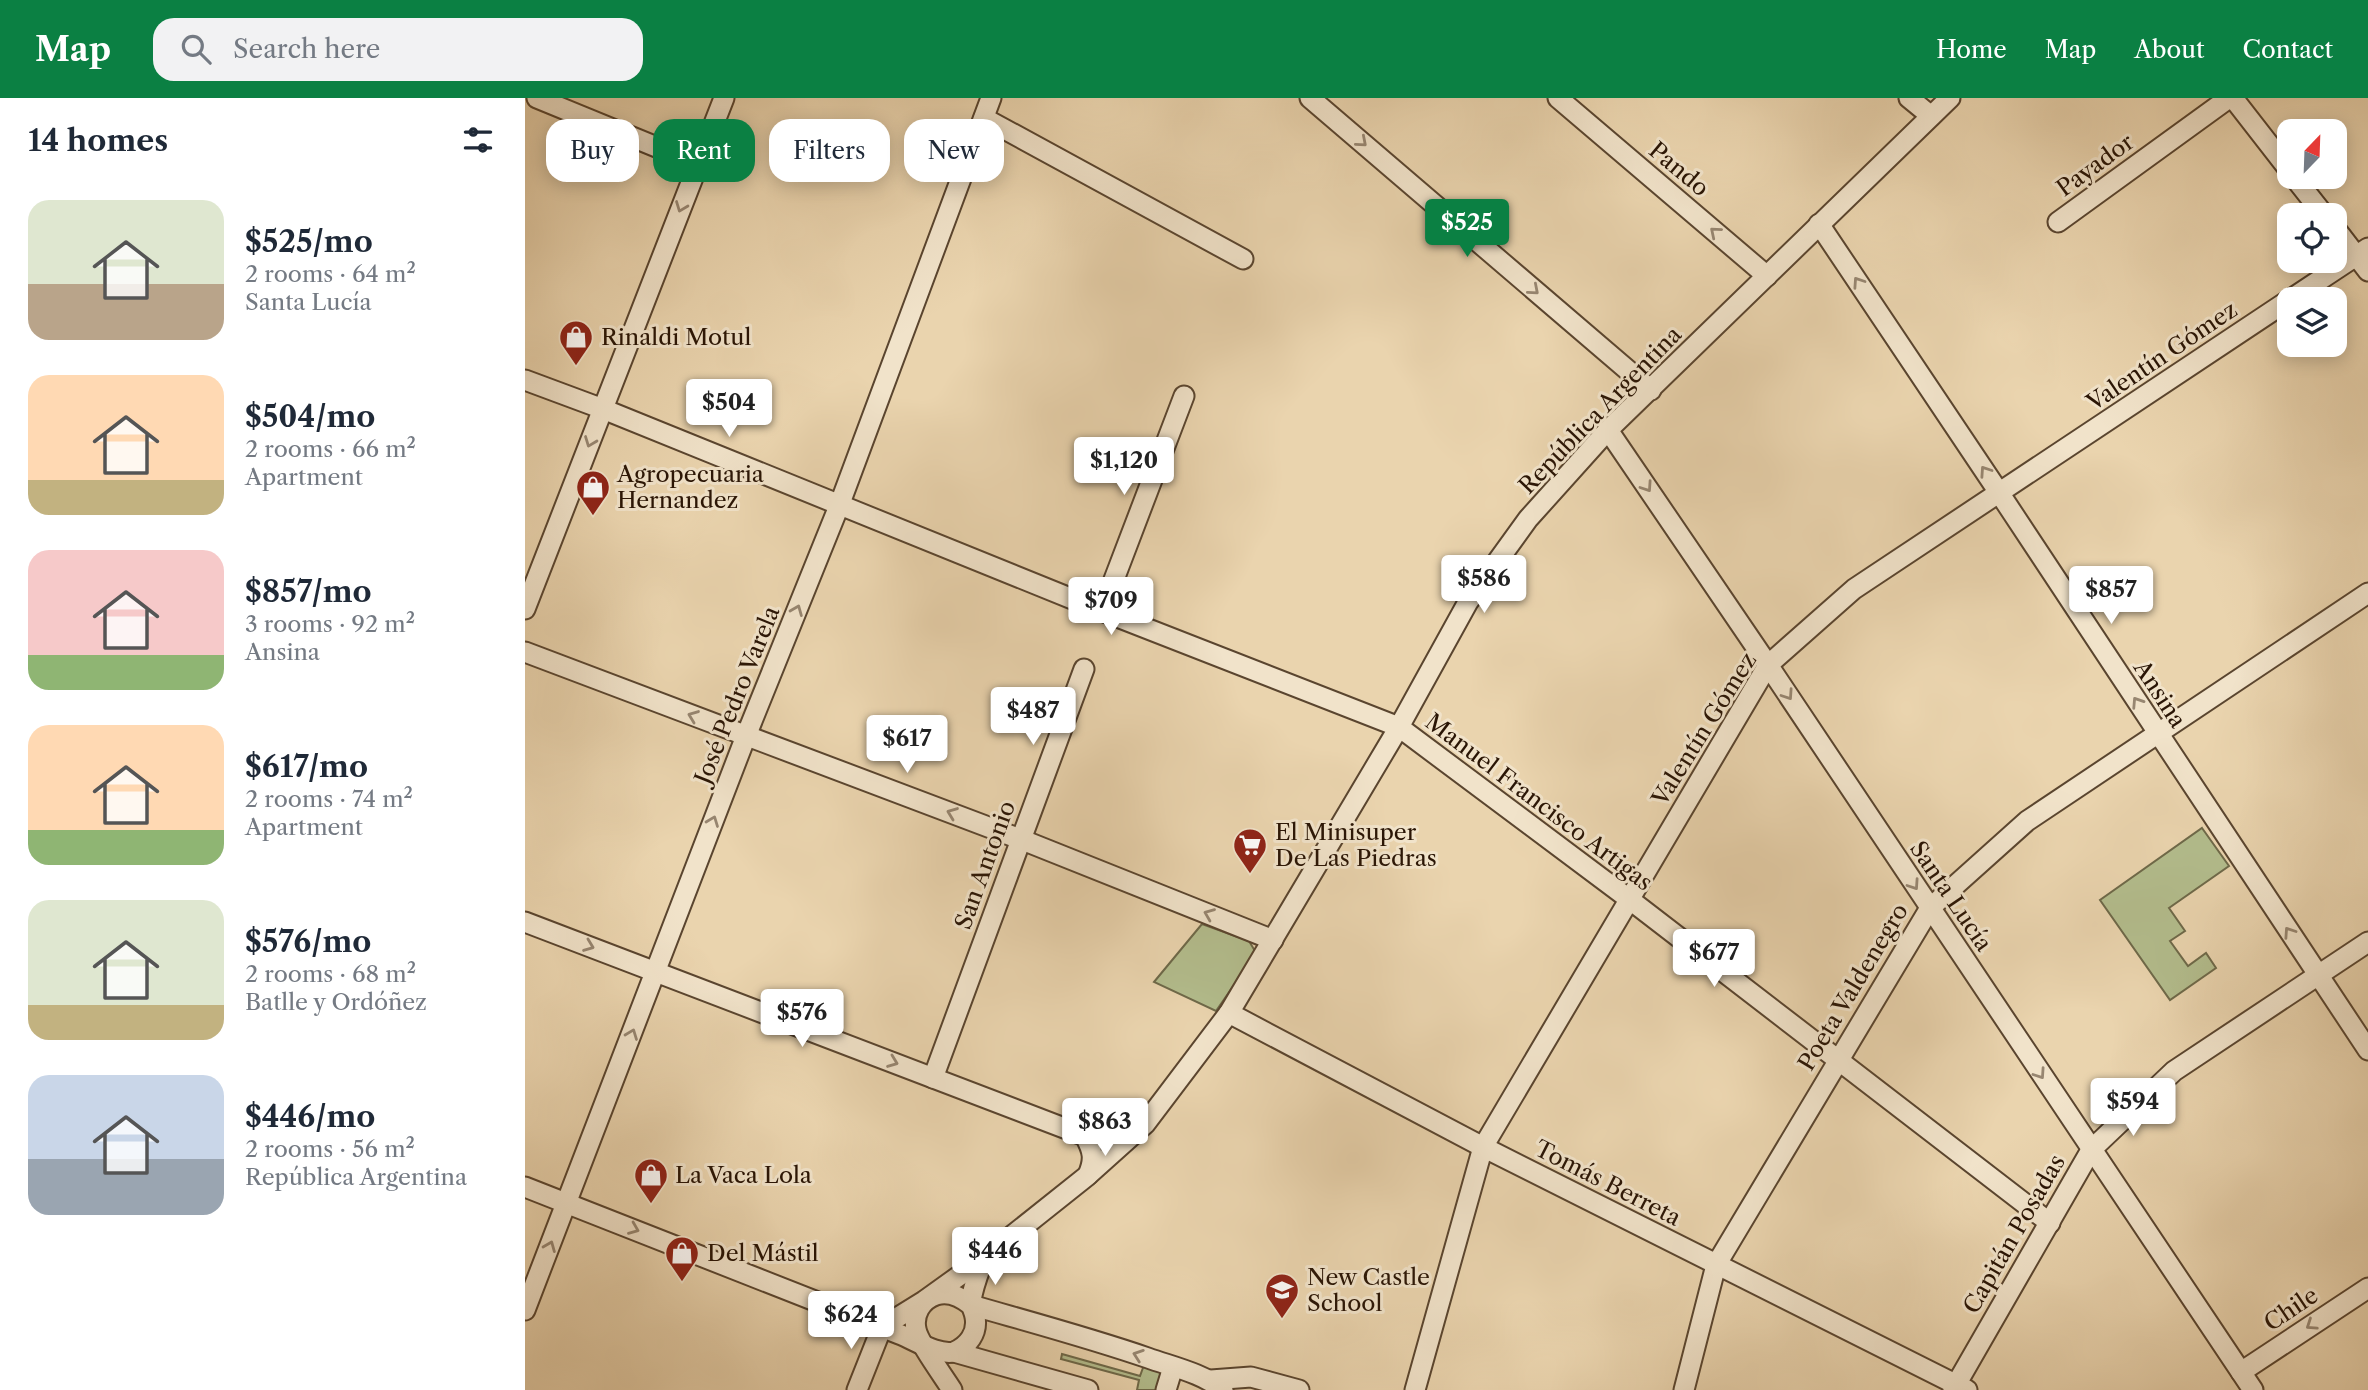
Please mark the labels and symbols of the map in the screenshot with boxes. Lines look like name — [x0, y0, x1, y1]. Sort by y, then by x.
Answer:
north arrow — [2277, 119, 2347, 189]
street label: Payador — [2051, 127, 2139, 202]
one-way arrow — [1353, 134, 1366, 146]
street label: Pando — [1643, 136, 1715, 202]
one-way arrow — [676, 200, 690, 212]
pin: $525 — [1426, 200, 1508, 259]
one-way arrow — [1711, 228, 1724, 240]
one-way arrow — [1854, 277, 1866, 290]
one-way arrow — [1526, 282, 1539, 294]
street label: Valentín Gómez — [2081, 295, 2242, 417]
shop icon: Rinaldi Motul — [557, 318, 595, 367]
street label: República Argentina — [1513, 320, 1688, 500]
place label: Rinaldi Motul — [601, 323, 751, 351]
pin: $504 — [688, 380, 770, 439]
one-way arrow — [584, 435, 598, 447]
pin: $1,120 — [1067, 438, 1181, 497]
place label: Agropecuaria Hernandez — [616, 460, 765, 514]
one-way arrow — [1981, 466, 1993, 479]
shop icon: Agropecuaria Hernandez — [574, 468, 612, 517]
one-way arrow — [1638, 479, 1651, 492]
pin: $586 — [1443, 556, 1525, 615]
pin: $857 — [2070, 566, 2152, 626]
pin: $709 — [1070, 578, 1152, 637]
street label: José Pedro Varela — [687, 601, 786, 791]
one-way arrow — [789, 605, 803, 617]
street label: Valentín Gómez — [1645, 647, 1762, 812]
street label: Ansina — [2127, 654, 2193, 734]
one-way arrow — [1780, 687, 1792, 700]
pin: $487 — [992, 688, 1074, 747]
one-way arrow — [2132, 697, 2145, 710]
street label: Manuel Francisco Artigas — [1420, 707, 1658, 897]
one-way arrow — [687, 710, 700, 724]
pin: $617 — [866, 716, 948, 775]
street label: San Antonio — [949, 797, 1021, 933]
one-way arrow — [946, 808, 958, 822]
one-way arrow — [705, 816, 719, 828]
place label: El Minisuper De Las Piedras — [1275, 818, 1437, 872]
supermarket icon: El Minisuper De Las Piedras — [1231, 826, 1269, 875]
street label: Santa Lucía — [1904, 836, 1999, 957]
one-way arrow — [1906, 877, 1919, 890]
street label: Poeta Valdenegro — [1792, 898, 1914, 1076]
one-way arrow — [1204, 909, 1216, 923]
one-way arrow — [2284, 927, 2297, 940]
pin: $677 — [1673, 930, 1755, 989]
one-way arrow — [582, 938, 594, 952]
pin: $576 — [761, 990, 843, 1049]
one-way arrow — [623, 1028, 637, 1040]
one-way arrow — [886, 1054, 898, 1068]
one-way arrow — [2032, 1066, 2044, 1079]
pin: $594 — [2092, 1079, 2174, 1138]
pin: $863 — [1064, 1098, 1146, 1158]
street label: Tomás Berreta — [1530, 1134, 1686, 1232]
street label: Capitán Posadas — [1957, 1150, 2071, 1318]
shop icon: La Vaca Lola — [632, 1156, 670, 1205]
place label: La Vaca Lola — [675, 1161, 813, 1189]
one-way arrow — [628, 1221, 640, 1235]
pin: $446 — [954, 1228, 1036, 1287]
shop icon: Del Mástil — [663, 1234, 701, 1283]
place label: Del Mástil — [707, 1239, 819, 1267]
one-way arrow — [542, 1241, 556, 1253]
place label: New Castle School — [1307, 1263, 1430, 1317]
school or university icon: New Castle School — [1263, 1271, 1301, 1320]
street label: Chile — [2259, 1281, 2323, 1337]
pin: $624 — [810, 1292, 892, 1351]
one-way arrow — [2306, 1317, 2319, 1329]
one-way arrow — [1132, 1349, 1144, 1363]

